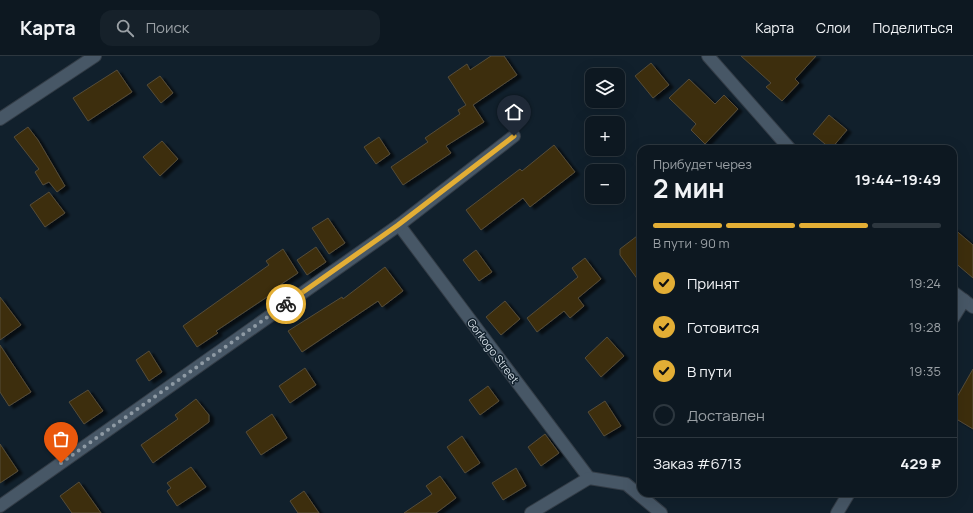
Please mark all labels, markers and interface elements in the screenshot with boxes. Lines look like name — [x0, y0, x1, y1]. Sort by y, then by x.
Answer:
search box — [100, 10, 380, 46]
text: Карта — [20, 15, 76, 41]
icon: search — [114, 17, 136, 39]
text: Поиск — [146, 17, 189, 38]
text: Карта — [755, 18, 794, 37]
text: Слои — [816, 18, 850, 37]
text: Поделиться — [872, 18, 953, 37]
map controls — [585, 68, 625, 204]
button: layers — [585, 68, 625, 108]
pin — [497, 95, 531, 136]
icon: home — [503, 101, 525, 123]
button: + — [585, 116, 625, 156]
text: Прибудет через — [653, 155, 752, 173]
button: − — [585, 164, 625, 204]
text: 19:44–19:49 — [855, 169, 941, 190]
text: 2 мин — [653, 170, 725, 206]
text: В пути · 90 m — [653, 234, 730, 252]
icon: check — [653, 272, 675, 294]
text: Принят — [687, 273, 740, 294]
text: 19:24 — [909, 274, 941, 292]
courier — [266, 284, 306, 324]
icon: bike — [275, 293, 297, 315]
street label: Gorkogo Street — [464, 315, 523, 386]
icon: check — [653, 316, 675, 338]
text: Готовится — [687, 317, 759, 338]
text: 19:28 — [909, 318, 941, 336]
icon: check — [653, 360, 675, 382]
text: В пути — [687, 361, 732, 382]
text: 19:35 — [909, 362, 941, 380]
text: Доставлен — [687, 405, 765, 426]
pin — [44, 422, 78, 463]
icon: bag — [50, 428, 72, 450]
text: Заказ #6713 — [653, 453, 741, 474]
text: 429 ₽ — [900, 453, 941, 474]

